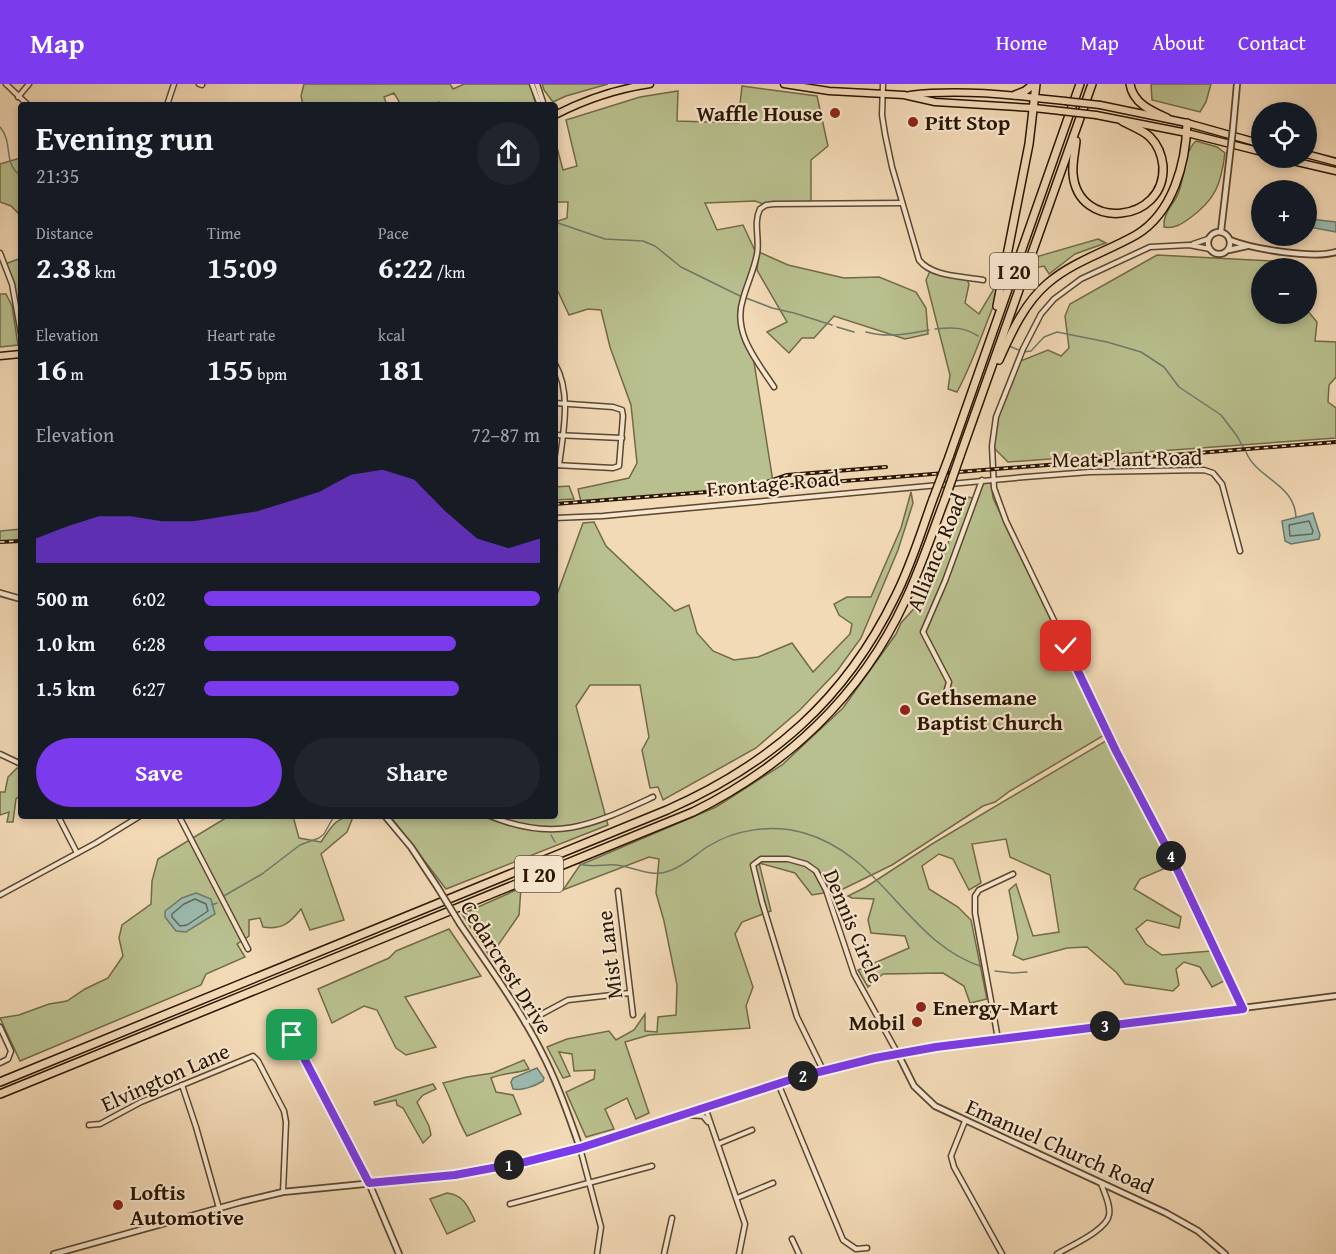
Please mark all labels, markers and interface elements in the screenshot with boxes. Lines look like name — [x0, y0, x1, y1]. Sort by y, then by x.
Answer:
text: Map — [30, 22, 84, 63]
text: Home — [996, 27, 1047, 58]
text: Map — [1080, 27, 1119, 58]
text: About — [1152, 27, 1205, 58]
text: Contact — [1238, 27, 1306, 58]
place label: Waffle House — [696, 97, 823, 129]
map controls — [1251, 102, 1317, 324]
button: locate — [1251, 102, 1317, 168]
marker: Waffle House — [828, 106, 842, 120]
place label: Pitt Stop — [925, 106, 1010, 138]
text: Evening run — [36, 114, 213, 162]
marker: Pitt Stop — [906, 115, 920, 129]
button: share — [477, 122, 540, 185]
text: 21:35 — [36, 161, 79, 190]
button: + — [1251, 180, 1317, 246]
text: Distance — [36, 221, 93, 245]
text: Time — [207, 221, 241, 245]
text: Pace — [378, 221, 409, 245]
text: 2.38 — [36, 245, 91, 289]
text: 15:09 — [207, 245, 278, 289]
text: 6:22 — [378, 245, 433, 289]
road number: I 20 — [990, 253, 1038, 289]
button: − — [1251, 258, 1317, 324]
text: km — [91, 260, 116, 284]
text: /km — [433, 260, 465, 284]
text: Elevation — [36, 323, 99, 347]
text: Heart rate — [207, 323, 276, 347]
text: kcal — [378, 323, 405, 347]
text: 16 — [36, 347, 67, 391]
text: 155 — [207, 347, 254, 391]
text: 181 — [378, 347, 425, 391]
text: m — [67, 362, 84, 386]
text: bpm — [254, 362, 287, 386]
text: Elevation — [36, 420, 114, 449]
text: 72–87 m — [471, 420, 540, 449]
street label: Meat Plant Road — [1051, 441, 1203, 475]
street label: Frontage Road — [705, 461, 841, 505]
street label: Alliance Road — [898, 488, 974, 616]
text: 500 m — [36, 584, 89, 613]
text: 6:02 — [132, 584, 166, 613]
pin — [1040, 620, 1091, 671]
text: 1.0 km — [36, 629, 95, 658]
text: 6:28 — [132, 629, 166, 658]
icon: check — [1049, 629, 1082, 662]
text: 1.5 km — [36, 674, 95, 703]
text: 6:27 — [132, 674, 166, 703]
place label: Gethsemane Baptist Church — [917, 681, 1063, 738]
marker: Gethsemane Baptist Church — [898, 703, 912, 717]
button: Save — [36, 738, 282, 807]
button: Share — [294, 738, 540, 807]
pin: 4 — [1156, 841, 1186, 871]
text: 4 — [1167, 844, 1175, 868]
road number: I 20 — [515, 856, 563, 892]
street label: Dennis Circle — [816, 864, 892, 988]
street label: Cedarcrest Drive — [453, 894, 561, 1040]
street label: Mist Lane — [588, 909, 630, 1001]
place label: Energy-Mart — [933, 991, 1059, 1023]
marker: Energy-Mart — [914, 1000, 928, 1014]
place label: Mobil — [849, 1006, 905, 1038]
pin — [266, 1009, 317, 1060]
pin: 3 — [1090, 1011, 1120, 1041]
text: 3 — [1101, 1014, 1109, 1038]
marker: Mobil — [910, 1015, 924, 1029]
icon: arrive — [275, 1018, 308, 1051]
street label: Elvington Lane — [96, 1034, 234, 1120]
pin: 2 — [788, 1061, 818, 1091]
text: 2 — [799, 1064, 807, 1088]
street label: Emanuel Church Road — [961, 1090, 1159, 1202]
pin: 1 — [494, 1150, 524, 1180]
text: 1 — [505, 1153, 513, 1177]
place label: Loftis Automotive — [130, 1176, 244, 1233]
marker: Loftis Automotive — [111, 1198, 125, 1212]

